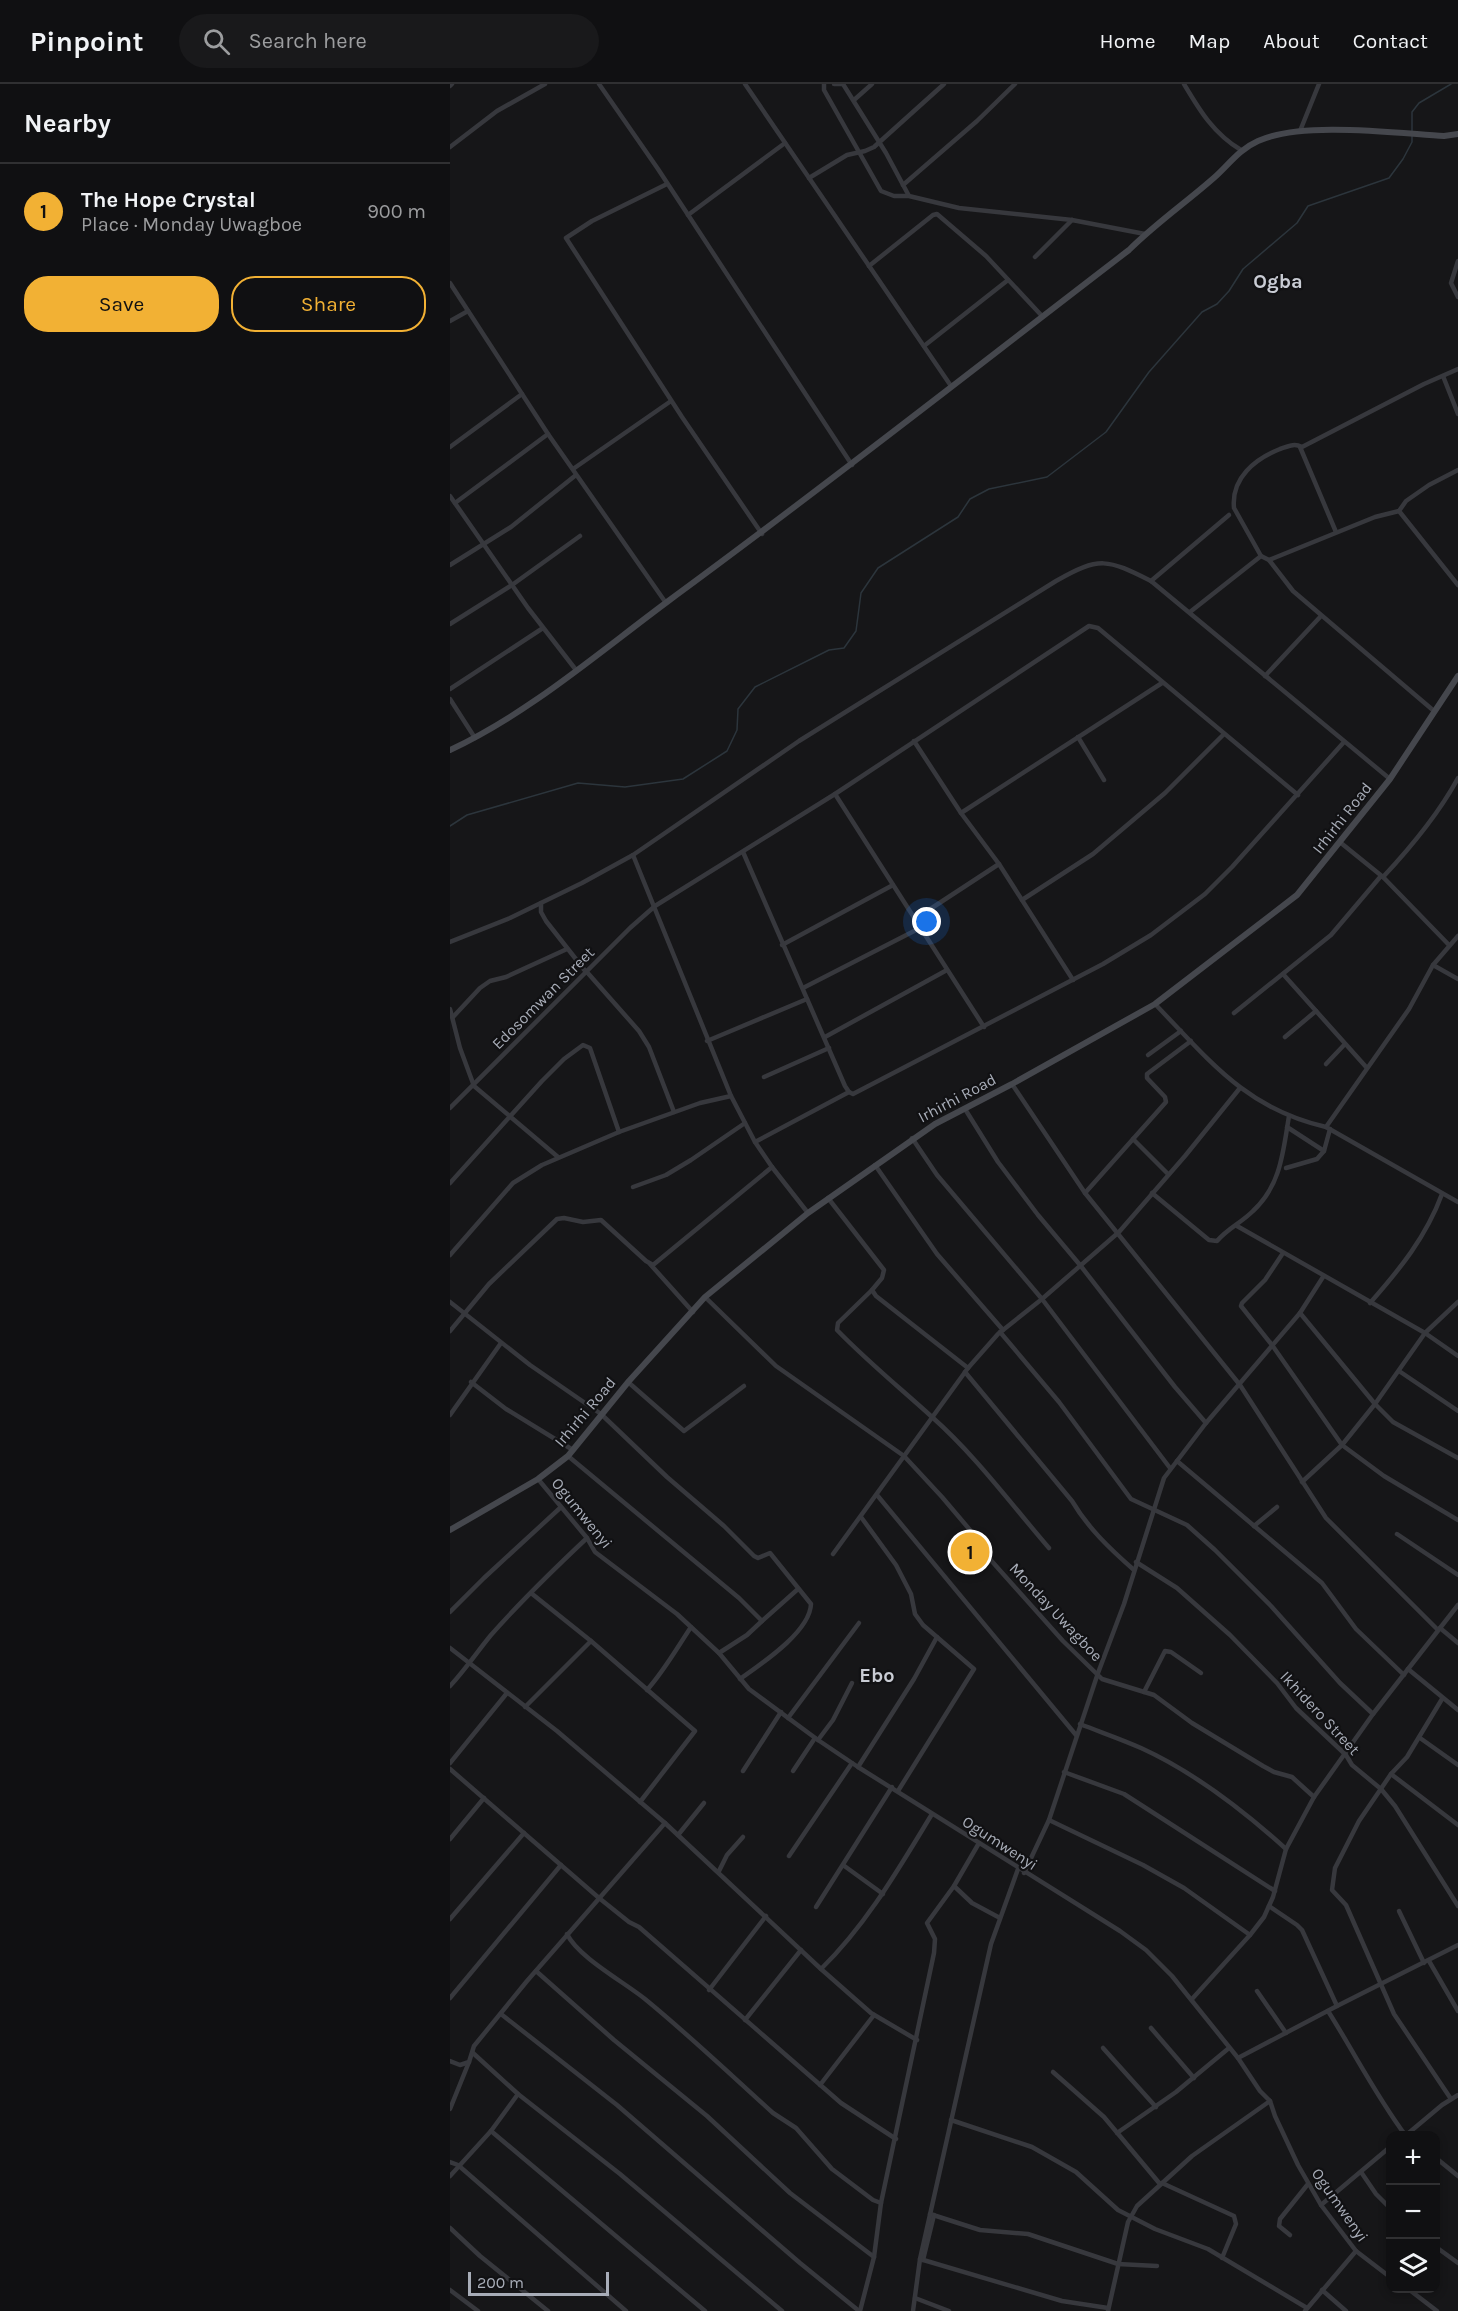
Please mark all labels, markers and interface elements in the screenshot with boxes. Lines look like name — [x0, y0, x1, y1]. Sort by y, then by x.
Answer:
search box — [179, 14, 599, 68]
text: Pinpoint — [30, 25, 143, 58]
icon: search — [200, 25, 233, 58]
text: Search here — [248, 28, 367, 54]
text: Home — [1100, 29, 1156, 53]
text: Map — [1189, 29, 1230, 53]
text: About — [1263, 29, 1320, 53]
text: Contact — [1353, 29, 1428, 53]
text: Nearby — [24, 108, 111, 139]
text: The Hope Crystal — [81, 187, 256, 213]
text: 1 — [40, 200, 47, 223]
text: 900 m — [367, 200, 426, 223]
text: Place · Monday Uwagboe — [81, 213, 302, 236]
district label: Ogba — [1253, 270, 1303, 293]
button: Save — [24, 276, 219, 332]
button: Share — [231, 276, 426, 332]
street label: Irhirhi Road — [1308, 778, 1376, 858]
your location — [912, 907, 941, 936]
street label: Edosomwan Street — [488, 943, 598, 1053]
street label: Irhirhi Road — [915, 1070, 999, 1126]
street label: Irhirhi Road — [550, 1373, 620, 1451]
street label: Ogumwenyi — [548, 1474, 616, 1552]
pin: 1 — [950, 1530, 990, 1574]
street label: Monday Uwagboe — [1005, 1559, 1107, 1665]
district label: Ebo — [859, 1664, 895, 1687]
street label: Ikhidero Street — [1276, 1667, 1364, 1759]
street label: Ogumwenyi — [959, 1812, 1041, 1874]
map controls — [1386, 2131, 1440, 2293]
button: + — [1386, 2131, 1440, 2185]
street label: Ogumwenyi — [1308, 2164, 1372, 2246]
button: − — [1386, 2185, 1440, 2239]
button: layers — [1386, 2239, 1440, 2293]
scale bar — [468, 2269, 609, 2296]
text: 200 m — [477, 2273, 524, 2292]

